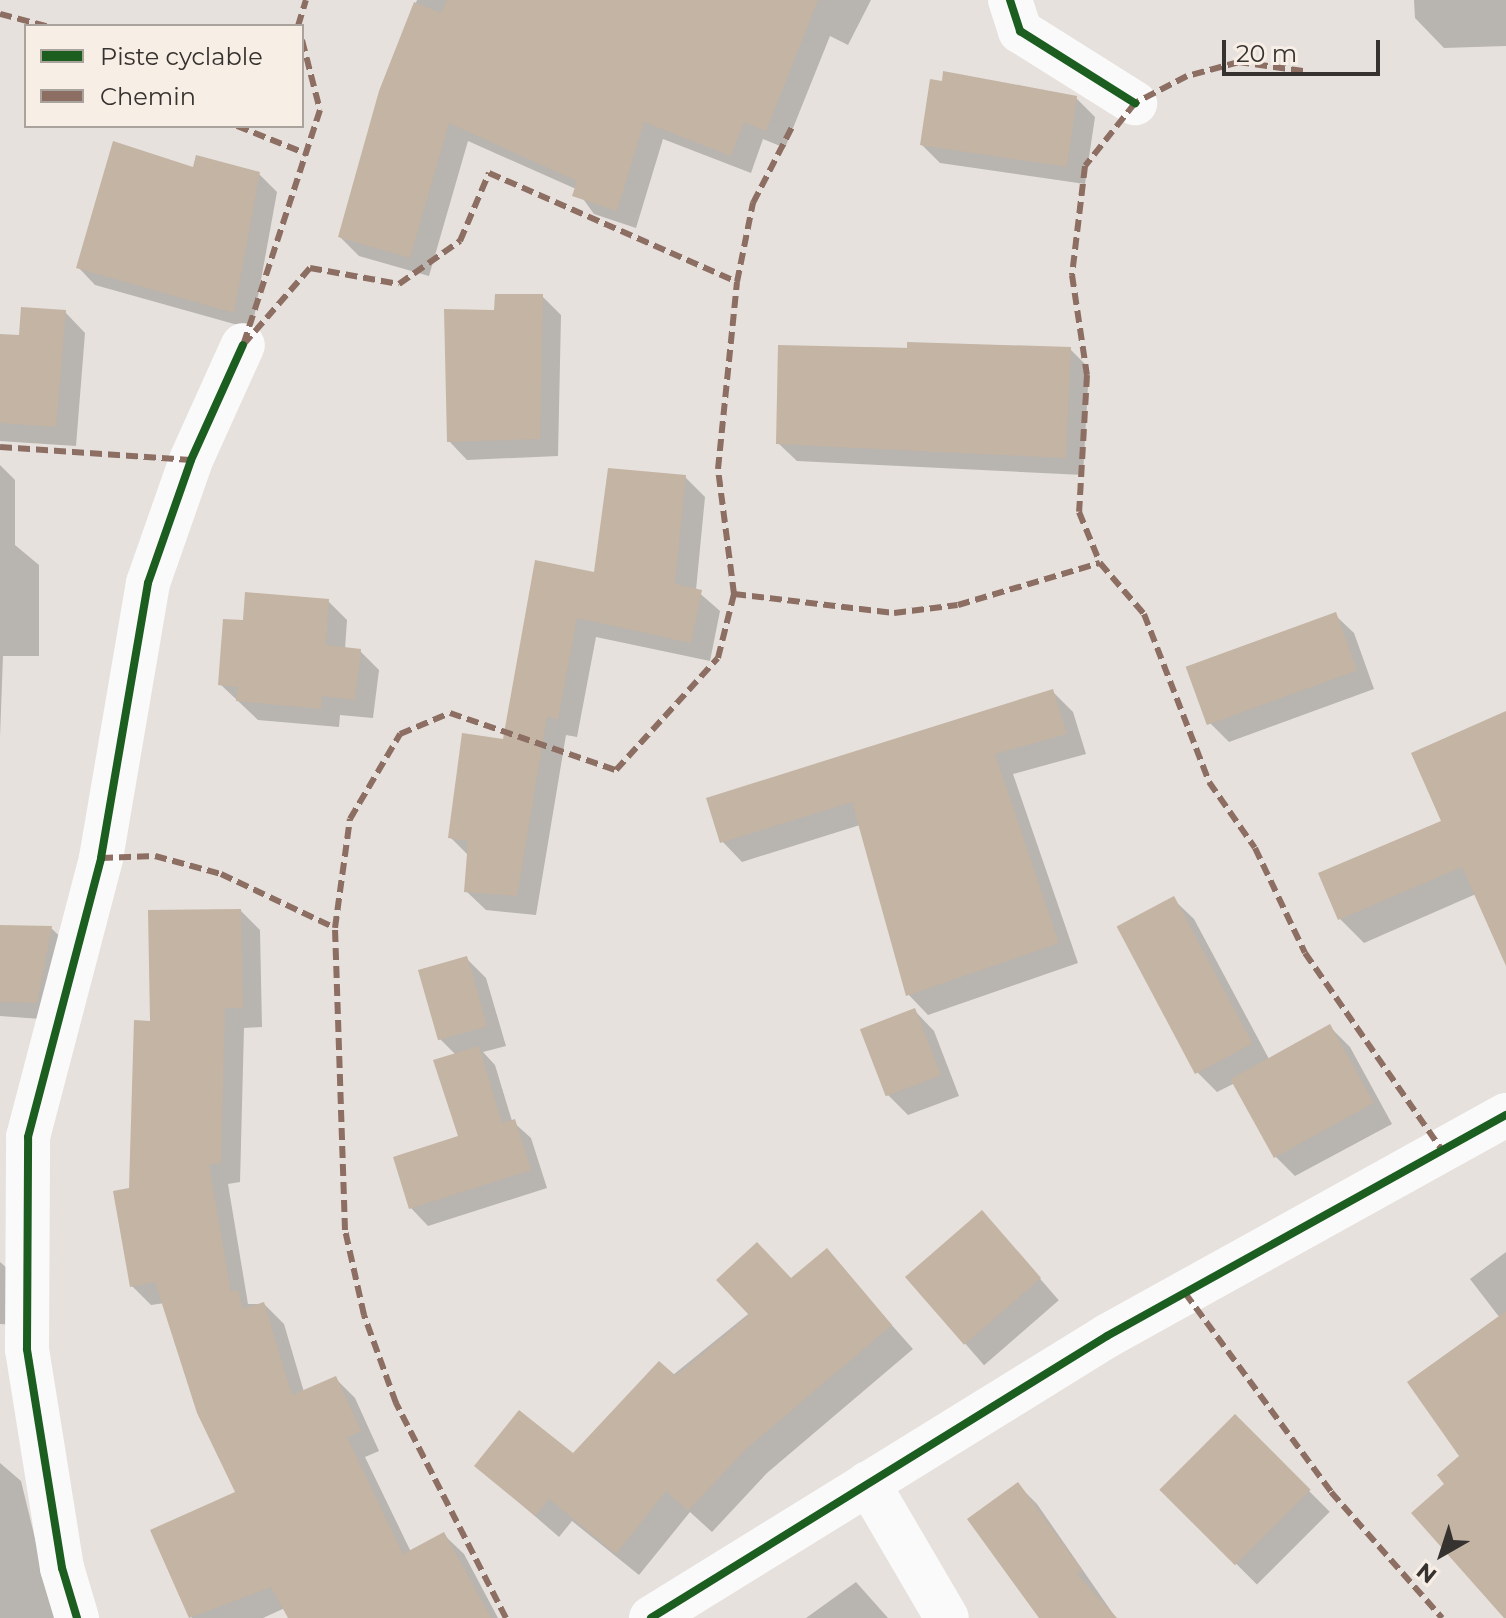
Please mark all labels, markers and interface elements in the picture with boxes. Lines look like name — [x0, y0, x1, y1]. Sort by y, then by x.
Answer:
legend — [24, 24, 304, 128]
scale bar — [1226, 24, 1384, 74]
text: 20 m — [1236, 39, 1297, 68]
text: Piste cyclable — [100, 42, 263, 71]
text: Chemin — [100, 82, 196, 111]
north arrow — [1402, 1514, 1482, 1594]
text: N — [1411, 1557, 1442, 1589]

